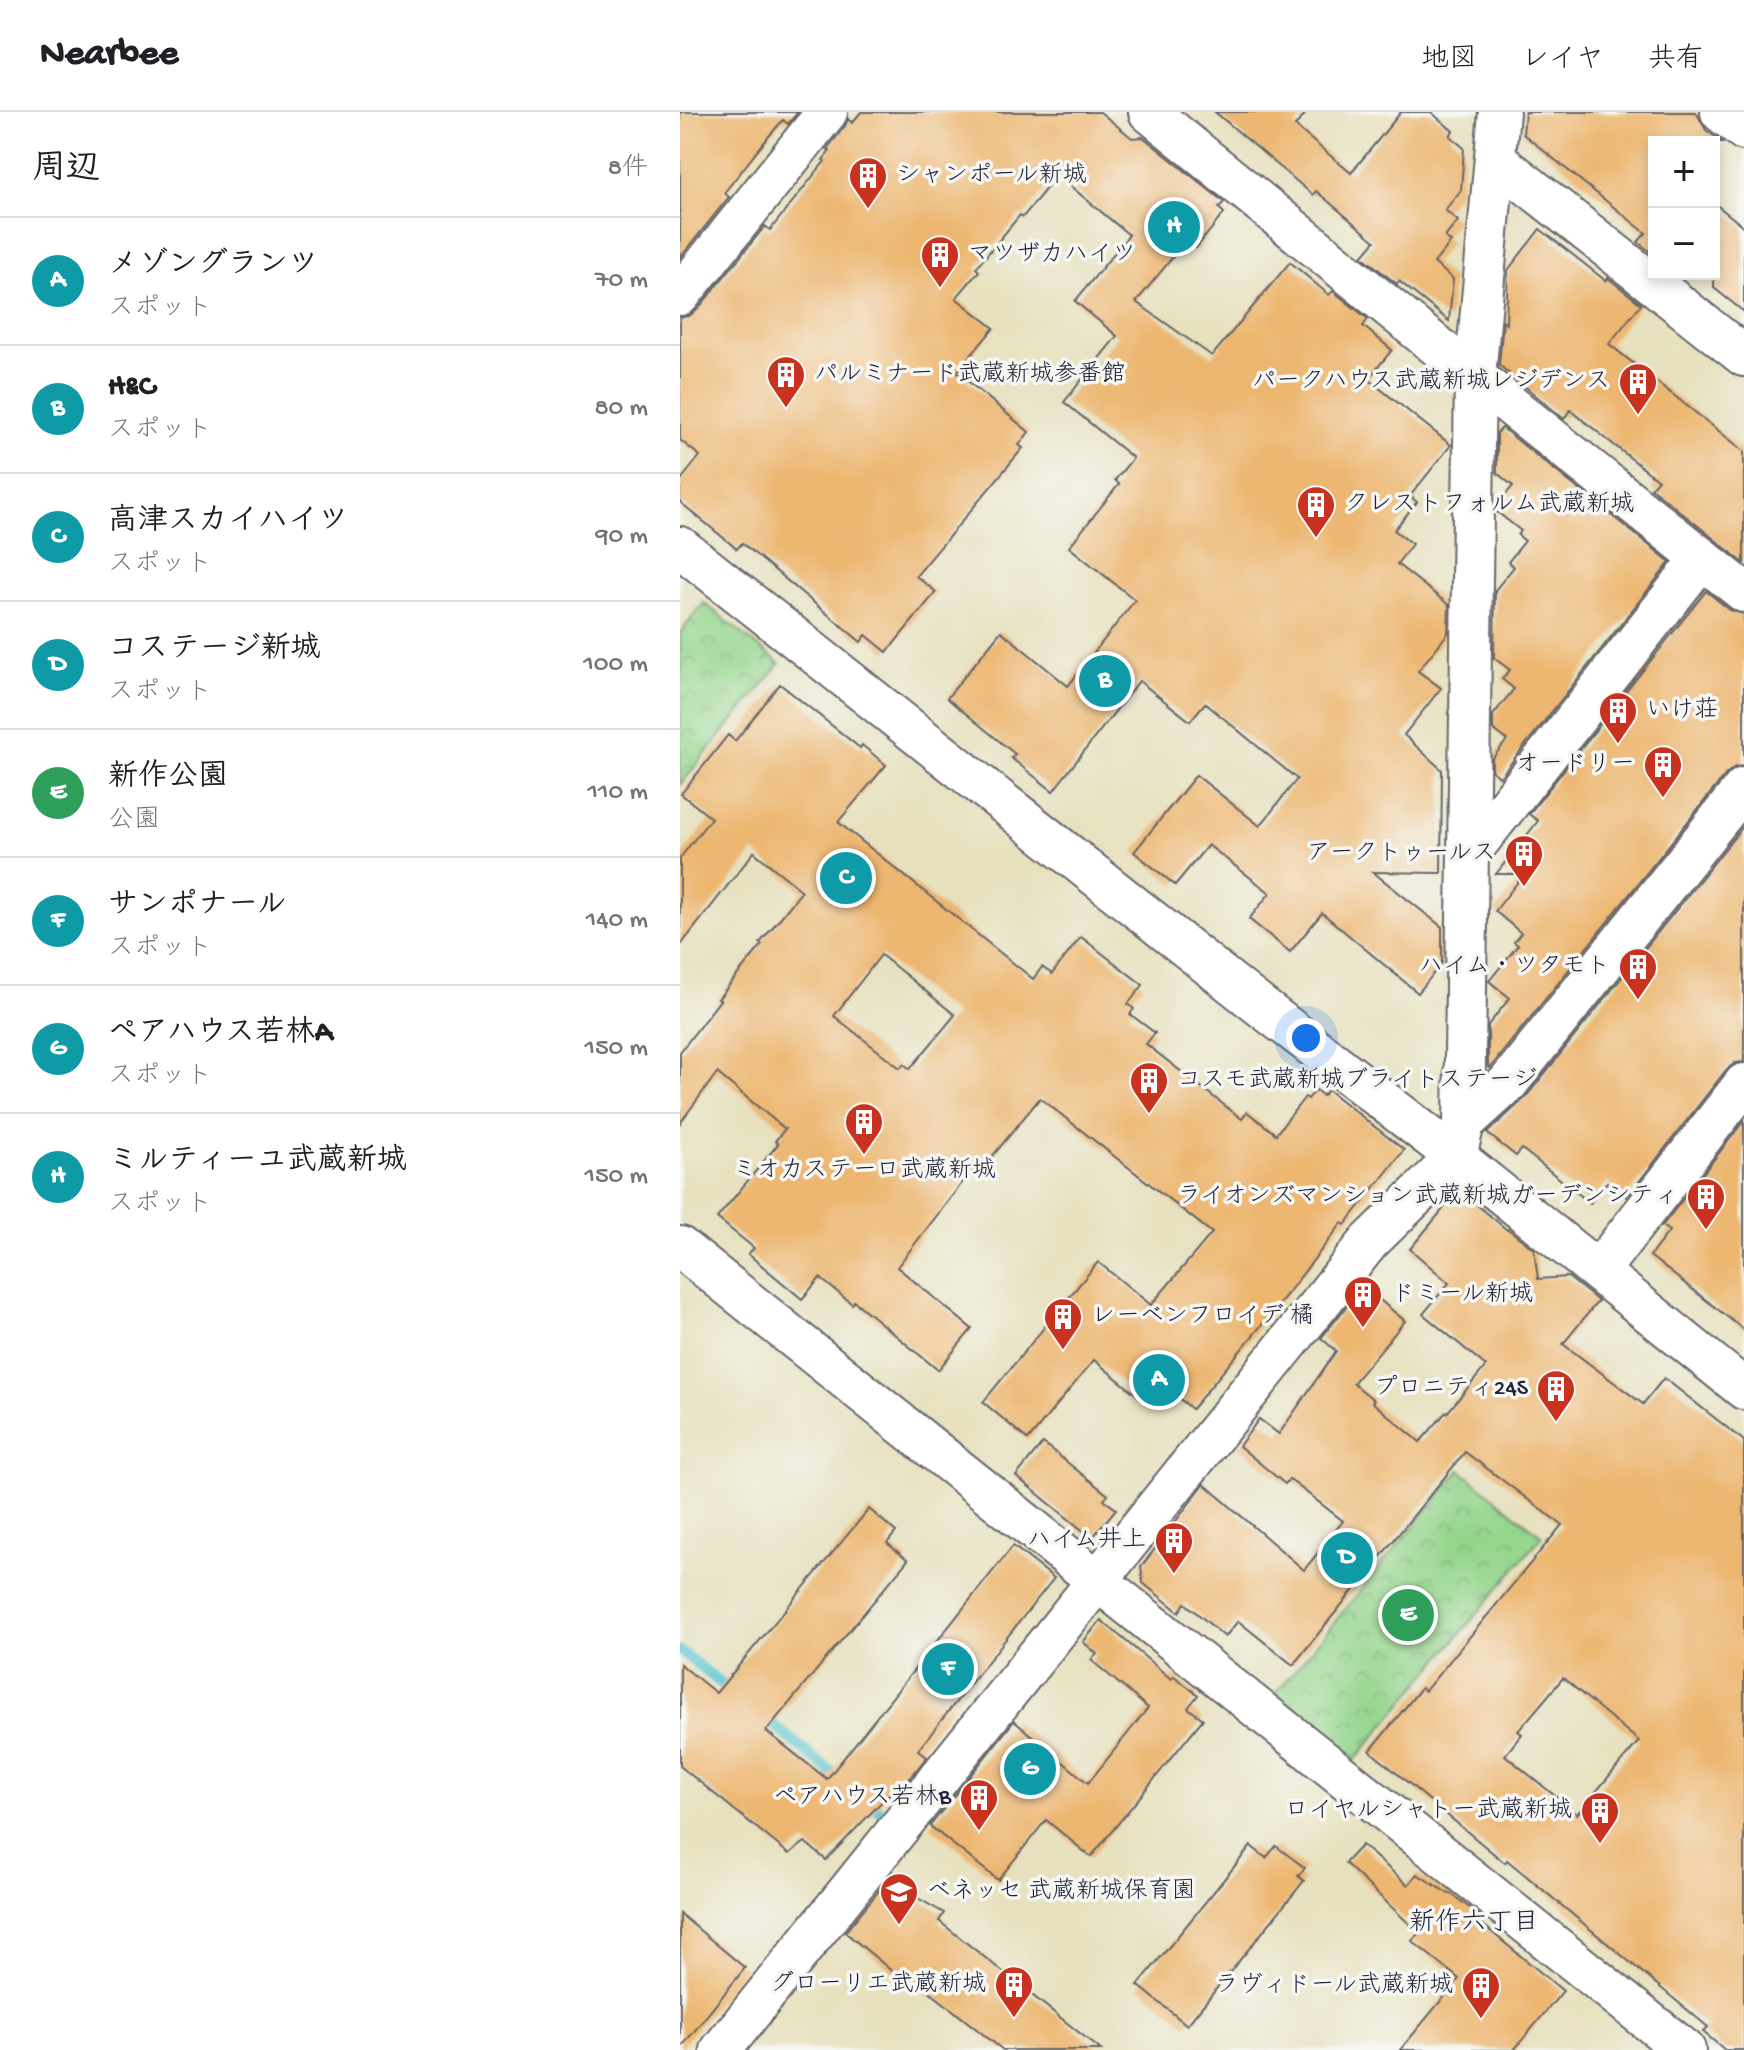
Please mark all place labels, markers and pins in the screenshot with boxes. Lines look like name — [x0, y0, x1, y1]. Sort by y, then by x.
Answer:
building icon: シャンポール新城 — [847, 155, 889, 210]
place label: シャンポール新城 — [896, 161, 1087, 191]
pin: H — [1148, 197, 1200, 257]
building icon: マツザカハイツ — [919, 234, 961, 289]
place label: マツザカハイツ — [968, 241, 1136, 270]
building icon: パルミナード武蔵新城参番館 — [765, 354, 807, 409]
place label: パルミナード武蔵新城参番館 — [814, 360, 1126, 390]
building icon: パークハウス武蔵新城レジデンス — [1617, 361, 1659, 416]
place label: パークハウス武蔵新城レジデンス — [1252, 367, 1610, 397]
building icon: クレストフォルム武蔵新城 — [1295, 484, 1337, 539]
place label: クレストフォルム武蔵新城 — [1344, 490, 1634, 520]
pin: B — [1079, 651, 1131, 711]
building icon: いけ荘 — [1597, 690, 1639, 745]
place label: いけ荘 — [1646, 696, 1718, 726]
building icon: オードリー — [1642, 744, 1684, 799]
place label: オードリー — [1515, 751, 1635, 780]
building icon: アークトゥールス — [1503, 833, 1545, 888]
place label: アークトゥールス — [1306, 840, 1496, 869]
pin: C — [820, 848, 872, 908]
building icon: ハイム・ツタモト — [1617, 946, 1659, 1001]
place label: ハイム・ツタモト — [1419, 953, 1610, 982]
building icon: コスモ武蔵新城ブライトステージ — [1128, 1060, 1170, 1115]
place label: コスモ武蔵新城ブライトステージ — [1177, 1066, 1537, 1096]
building icon: ミオカステーロ武蔵新城 — [843, 1101, 885, 1156]
place label: ミオカステーロ武蔵新城 — [732, 1156, 996, 1186]
building icon: ライオンズマンション武蔵新城ガーデンシティ — [1685, 1176, 1727, 1231]
place label: ライオンズマンション武蔵新城ガーデンシティ — [1177, 1182, 1678, 1212]
building icon: ドミール新城 — [1342, 1274, 1384, 1329]
place label: ドミール新城 — [1391, 1280, 1533, 1310]
building icon: レーベンフロイデ 橘 — [1042, 1296, 1084, 1351]
place label: レーベンフロイデ 橘 — [1091, 1303, 1314, 1332]
pin: A — [1133, 1350, 1185, 1410]
building icon: プロニティ24S — [1535, 1368, 1577, 1423]
place label: プロニティ24S — [1374, 1374, 1529, 1404]
building icon: ハイム井上 — [1153, 1520, 1195, 1575]
place label: ハイム井上 — [1027, 1526, 1146, 1556]
pin: D — [1321, 1528, 1373, 1588]
pin: E — [1382, 1585, 1434, 1645]
pin: F — [922, 1639, 974, 1699]
pin: G — [1004, 1739, 1056, 1799]
building icon: ペアハウス若林B — [958, 1777, 1000, 1832]
place label: ペアハウス若林B — [773, 1783, 952, 1813]
building icon: ロイヤルシャトー武蔵新城 — [1579, 1790, 1621, 1845]
place label: ロイヤルシャトー武蔵新城 — [1284, 1796, 1572, 1826]
school or university icon: ベネッセ 武蔵新城保育園 — [878, 1871, 920, 1926]
place label: ベネッセ 武蔵新城保育園 — [927, 1877, 1196, 1907]
building icon: グローリエ武蔵新城 — [993, 1964, 1035, 2019]
building icon: ラヴィドール武蔵新城 — [1460, 1965, 1502, 2020]
place label: グローリエ武蔵新城 — [770, 1970, 986, 2000]
place label: ラヴィドール武蔵新城 — [1214, 1971, 1453, 2001]

